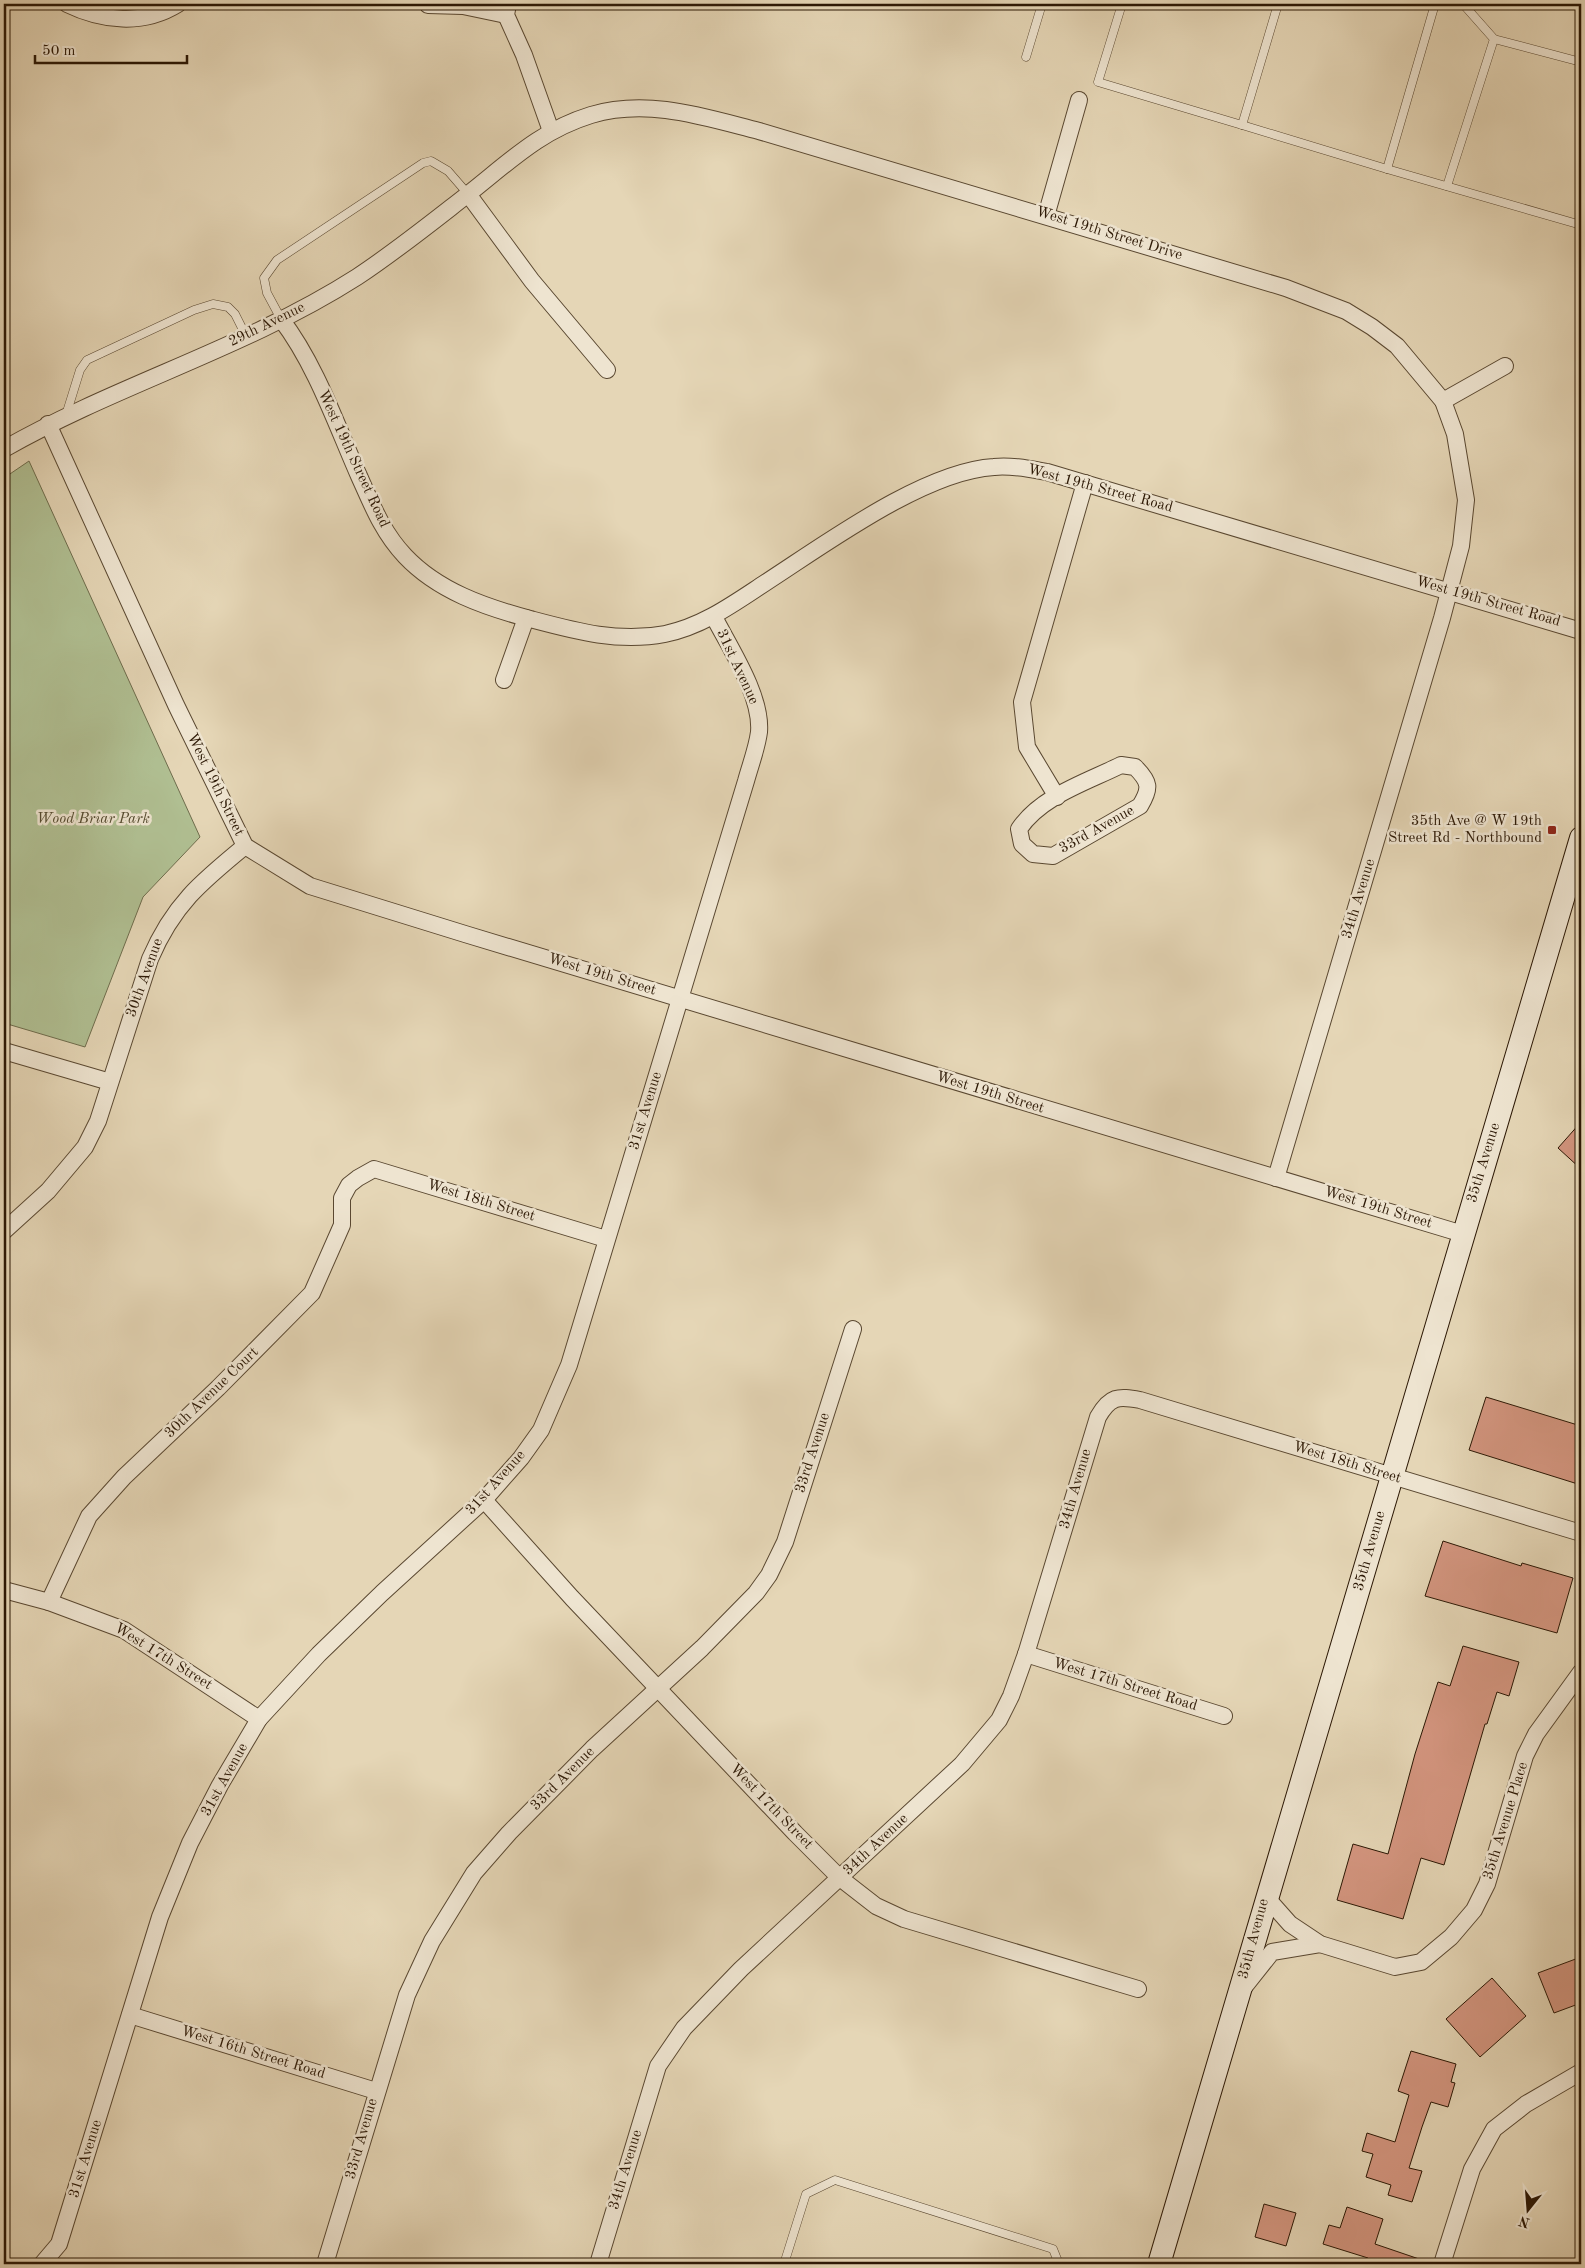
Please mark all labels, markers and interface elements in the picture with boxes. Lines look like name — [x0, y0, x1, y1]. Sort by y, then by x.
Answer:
scale bar — [35, 32, 188, 64]
text: 50 m — [42, 44, 76, 59]
street label: West 19th Street Drive — [1034, 205, 1184, 263]
street label: 29th Avenue — [227, 300, 308, 350]
street label: West 19th Street Road — [315, 388, 392, 530]
street label: West 19th Street Road — [1026, 462, 1174, 516]
street label: West 19th Street Road — [1414, 574, 1562, 630]
street label: 31st Avenue — [713, 627, 761, 707]
street label: West 19th Street — [184, 731, 246, 839]
street label: 33rd Avenue — [1057, 803, 1137, 857]
park label: Wood Briar Park — [36, 812, 150, 827]
place label: 35th Ave @ W 19th Street Rd - Northbound — [1388, 814, 1542, 846]
marker: 35th Ave @ W 19th Street Rd - Northbound — [1546, 824, 1558, 836]
street label: 34th Avenue — [1340, 857, 1378, 941]
street label: 30th Avenue — [124, 937, 166, 1019]
street label: West 19th Street — [546, 951, 658, 999]
street label: West 19th Street — [934, 1069, 1046, 1117]
street label: 31st Avenue — [627, 1070, 665, 1152]
street label: 35th Avenue — [1465, 1121, 1503, 1205]
street label: West 18th Street — [425, 1177, 537, 1225]
street label: West 19th Street — [1322, 1184, 1434, 1232]
street label: 30th Avenue Court — [162, 1345, 262, 1441]
street label: 33rd Avenue — [793, 1411, 833, 1495]
street label: West 18th Street — [1291, 1439, 1403, 1487]
street label: 34th Avenue — [1057, 1447, 1095, 1531]
street label: 31st Avenue — [463, 1448, 529, 1518]
street label: 35th Avenue — [1351, 1509, 1389, 1593]
street label: West 17th Street — [111, 1621, 215, 1693]
street label: West 17th Street Road — [1051, 1656, 1199, 1714]
street label: 31st Avenue — [199, 1741, 251, 1819]
street label: 33rd Avenue — [528, 1744, 598, 1814]
street label: 35th Avenue Place — [1481, 1760, 1531, 1882]
street label: West 17th Street — [727, 1761, 815, 1853]
street label: 34th Avenue — [841, 1811, 911, 1879]
street label: 35th Avenue — [1236, 1897, 1272, 1981]
street label: West 16th Street Road — [179, 2024, 327, 2082]
street label: 33rd Avenue — [343, 2097, 381, 2181]
street label: 31st Avenue — [67, 2118, 105, 2200]
street label: 34th Avenue — [607, 2128, 645, 2212]
north arrow — [1502, 2186, 1552, 2236]
text: N — [1517, 2213, 1532, 2230]

